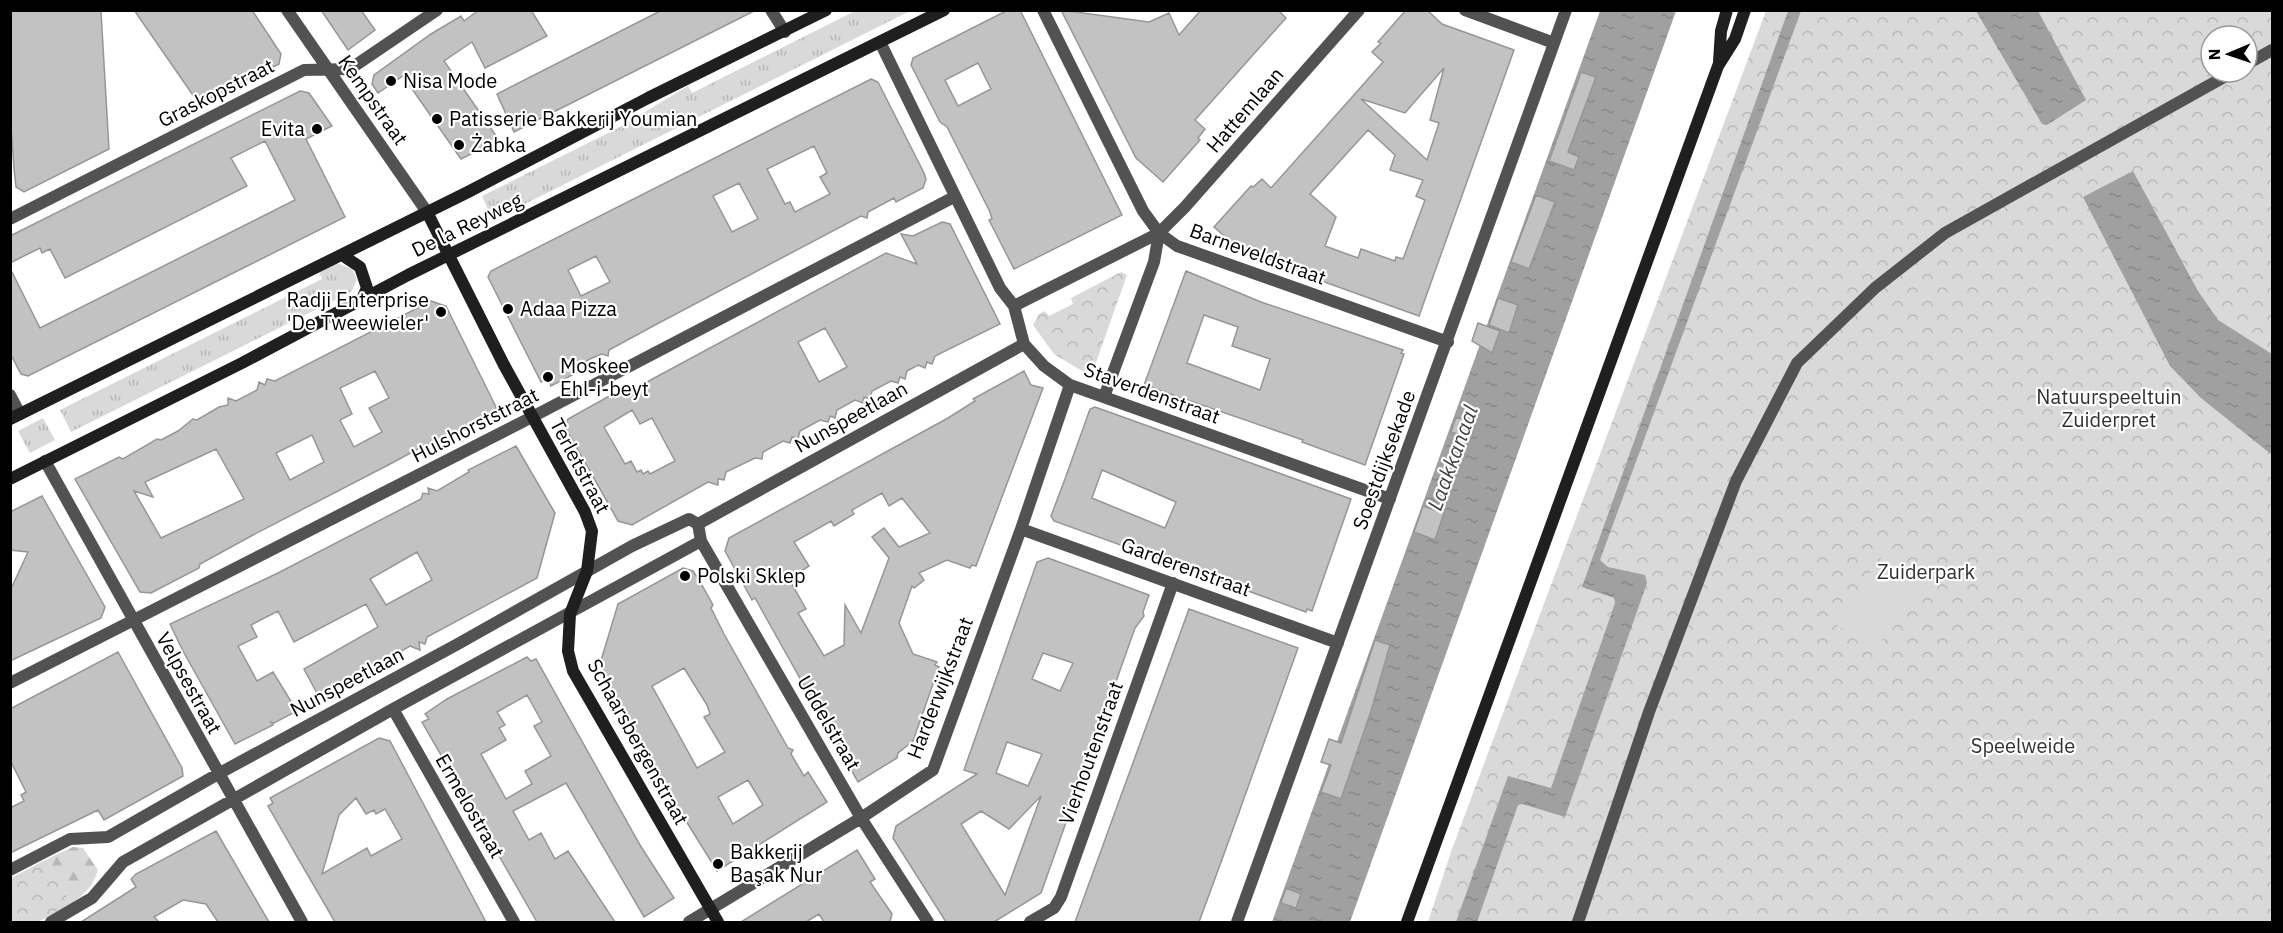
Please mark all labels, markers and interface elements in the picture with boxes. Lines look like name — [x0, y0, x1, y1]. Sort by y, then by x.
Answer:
north arrow — [2199, 24, 2259, 84]
text: N — [2204, 48, 2224, 61]
street label: Kempstraat — [332, 49, 414, 150]
street label: Graskopstraat — [153, 52, 278, 133]
street label: Hattemlaan — [1200, 61, 1289, 158]
place label: Nisa Mode — [403, 67, 497, 94]
marker: Nisa Mode — [384, 74, 398, 88]
place label: Patisserie Bakkerij Youmian — [449, 105, 697, 132]
marker: Patisserie Bakkerij Youmian — [430, 112, 444, 126]
place label: Evita — [261, 115, 305, 142]
marker: Evita — [310, 122, 324, 136]
place label: Żabka — [471, 131, 526, 158]
marker: Żabka — [452, 138, 466, 152]
street label: De la Reyweg — [407, 186, 527, 263]
street label: Barneveldstraat — [1186, 216, 1330, 291]
place label: Radji Enterprise 'De Tweewieler' — [286, 286, 429, 336]
place label: Adaa Pizza — [520, 295, 617, 322]
marker: Adaa Pizza — [501, 302, 515, 316]
marker: Radji Enterprise 'De Tweewieler' — [434, 305, 448, 319]
place label: Moskee Ehl-i-beyt — [560, 352, 649, 402]
street label: Staverdenstraat — [1080, 355, 1224, 430]
marker: Moskee Ehl-i-beyt — [541, 370, 555, 384]
street label: Nunspeetlaan — [789, 374, 912, 459]
street label: Hulshorststraat — [407, 381, 543, 468]
park label: Natuurspeeltuin Zuiderpret — [2036, 383, 2182, 433]
street label: Soestdijksekade — [1346, 386, 1421, 533]
water label: Laakkanaal — [1420, 401, 1484, 514]
street label: Terletstraat — [544, 413, 617, 518]
street label: Garderenstraat — [1118, 531, 1255, 603]
park label: Zuiderpark — [1877, 558, 1975, 585]
place label: Polski Sklep — [697, 562, 806, 589]
marker: Polski Sklep — [678, 569, 692, 583]
street label: Harderwijkstraat — [900, 613, 979, 763]
street label: Velpsestraat — [150, 627, 229, 739]
street label: Nunspeetlaan — [285, 640, 408, 723]
street label: Schaarsbergenstraat — [582, 654, 695, 830]
street label: Uddelstraat — [791, 670, 867, 775]
street label: Vierhoutenstraat — [1052, 677, 1129, 828]
park label: Speelweide — [1971, 732, 2075, 759]
street label: Ermelostraat — [430, 749, 511, 863]
place label: Bakkerij Başak Nur — [730, 838, 822, 888]
marker: Bakkerij Başak Nur — [711, 857, 725, 871]

